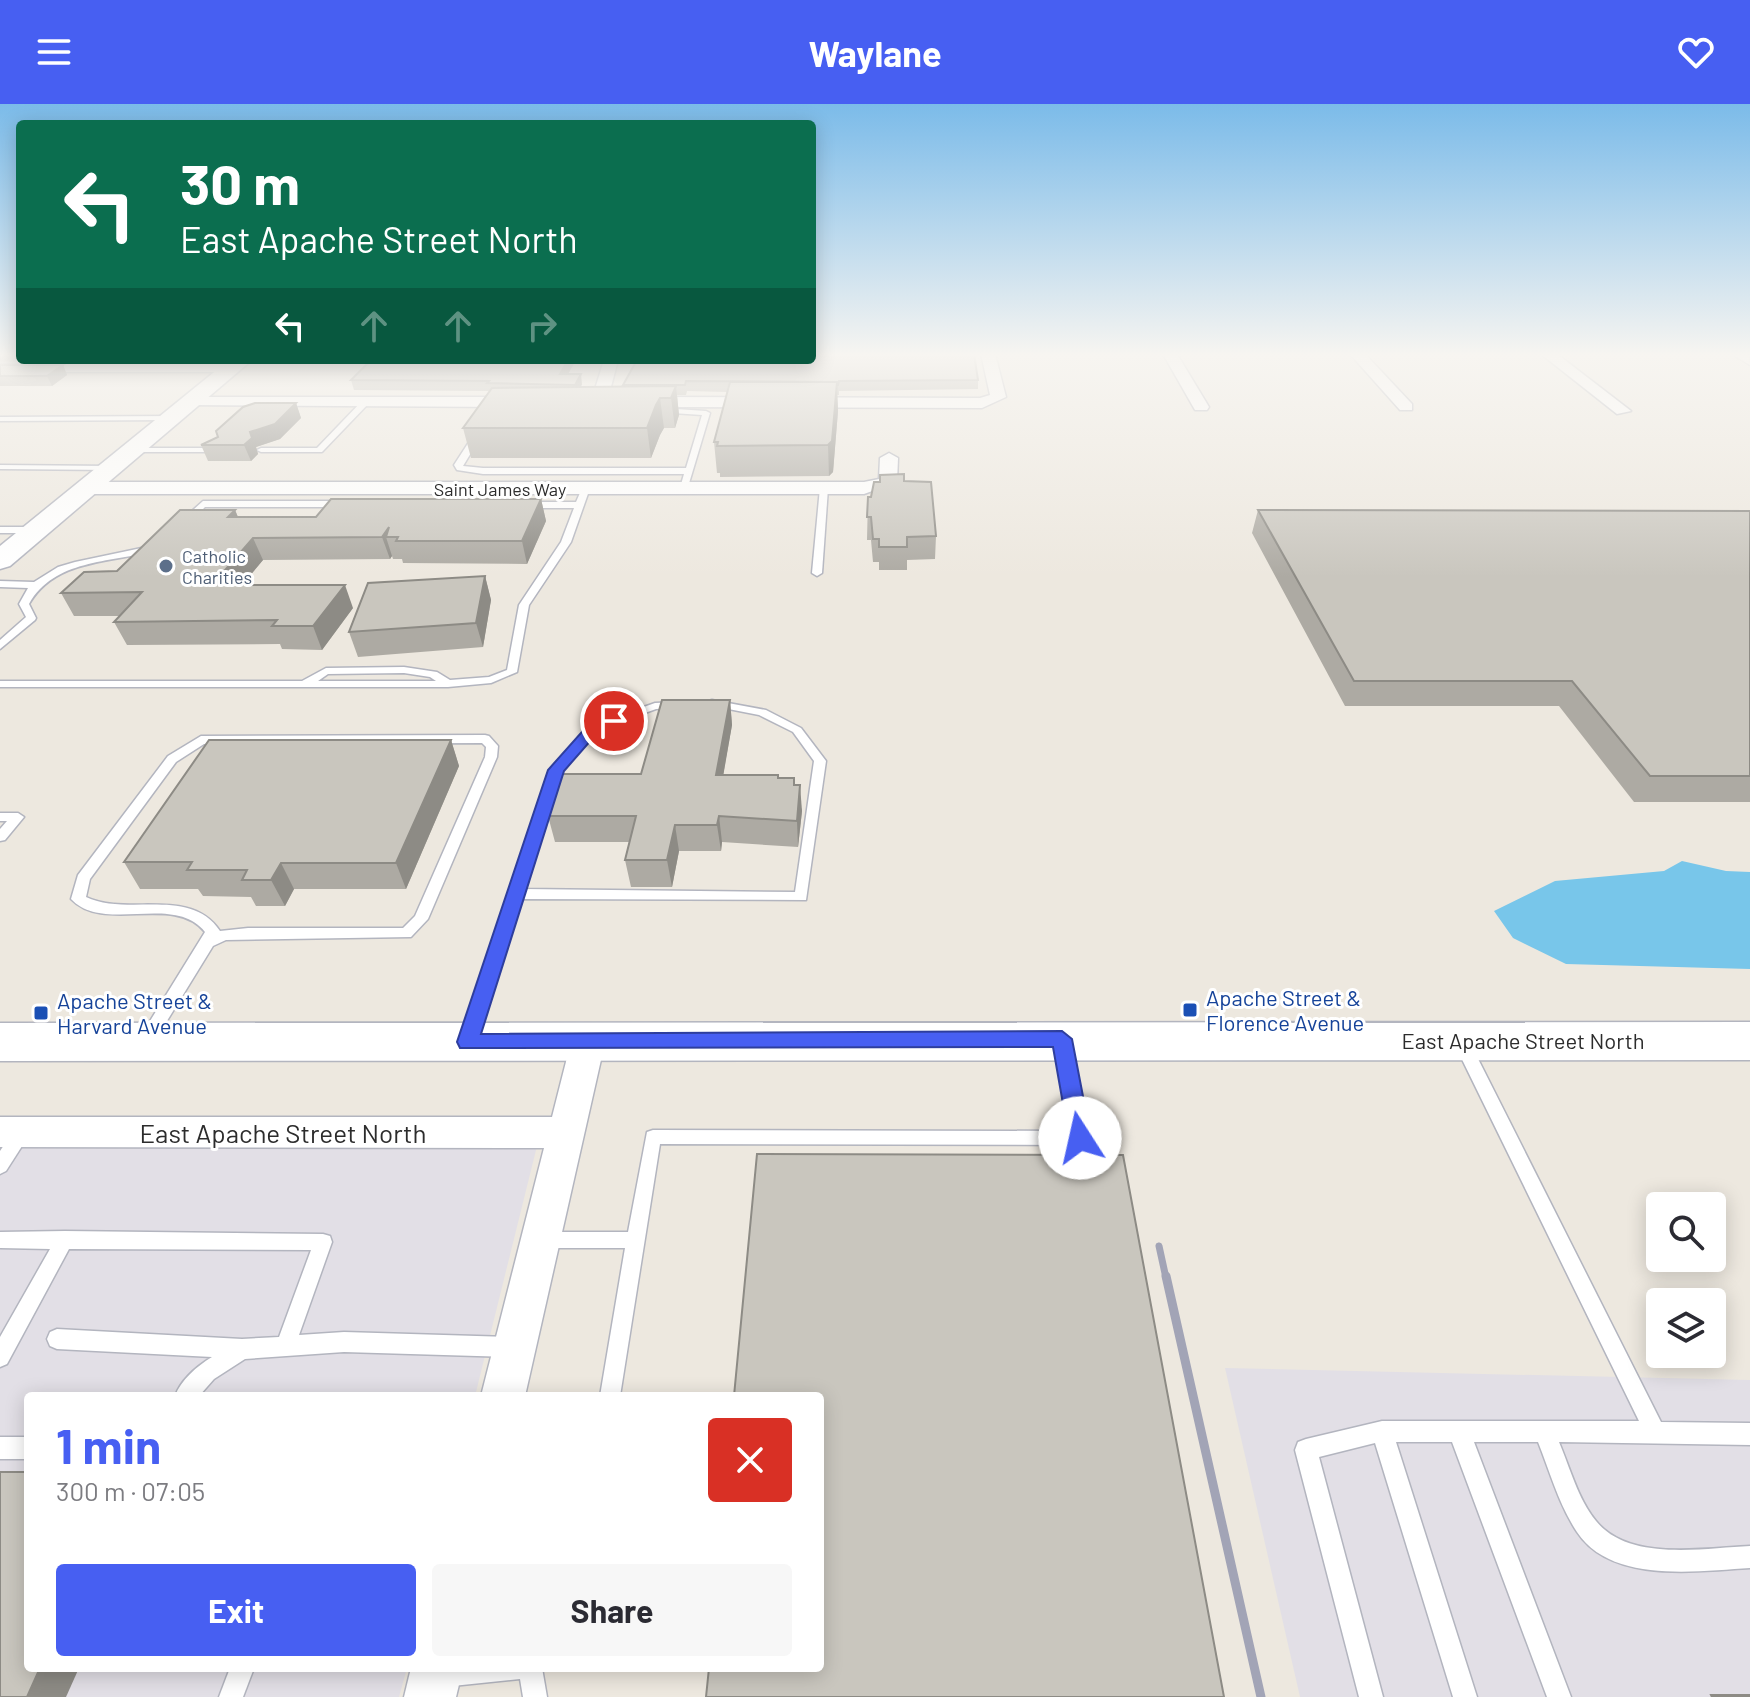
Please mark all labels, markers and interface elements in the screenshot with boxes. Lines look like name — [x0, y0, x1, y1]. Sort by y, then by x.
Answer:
icon: menu — [32, 30, 76, 74]
icon: heart — [1674, 30, 1718, 74]
text: Waylane — [808, 31, 942, 74]
text: 30 m — [180, 149, 300, 216]
icon: left — [48, 152, 152, 256]
text: East Apache Street North — [180, 217, 578, 260]
icon: left — [268, 304, 312, 348]
icon: ahead — [352, 304, 396, 348]
icon: ahead — [436, 304, 480, 348]
icon: right — [520, 304, 564, 348]
street label: Saint James Way — [434, 478, 566, 500]
place label: Catholic Charities — [182, 545, 252, 588]
marker: Catholic Charities — [157, 557, 175, 575]
pin — [580, 687, 648, 755]
icon: arrive — [592, 699, 636, 743]
place label: Apache Street & Florence Avenue — [1206, 984, 1364, 1035]
place label: Apache Street & Harvard Avenue — [57, 987, 212, 1038]
marker: Apache Street & Florence Avenue — [1181, 1001, 1199, 1019]
marker: Apache Street & Harvard Avenue — [32, 1004, 50, 1022]
street label: East Apache Street North — [1401, 1027, 1645, 1053]
position arrow — [1038, 1096, 1122, 1180]
street label: East Apache Street North — [139, 1117, 427, 1148]
map controls — [1646, 1192, 1726, 1368]
button: search — [1646, 1192, 1726, 1272]
button: layers — [1646, 1288, 1726, 1368]
text: 1 min — [56, 1416, 161, 1474]
button: close — [708, 1418, 792, 1502]
text: 300 m · 07:05 — [56, 1475, 205, 1506]
button: Exit — [56, 1564, 416, 1656]
button: Share — [432, 1564, 792, 1656]

